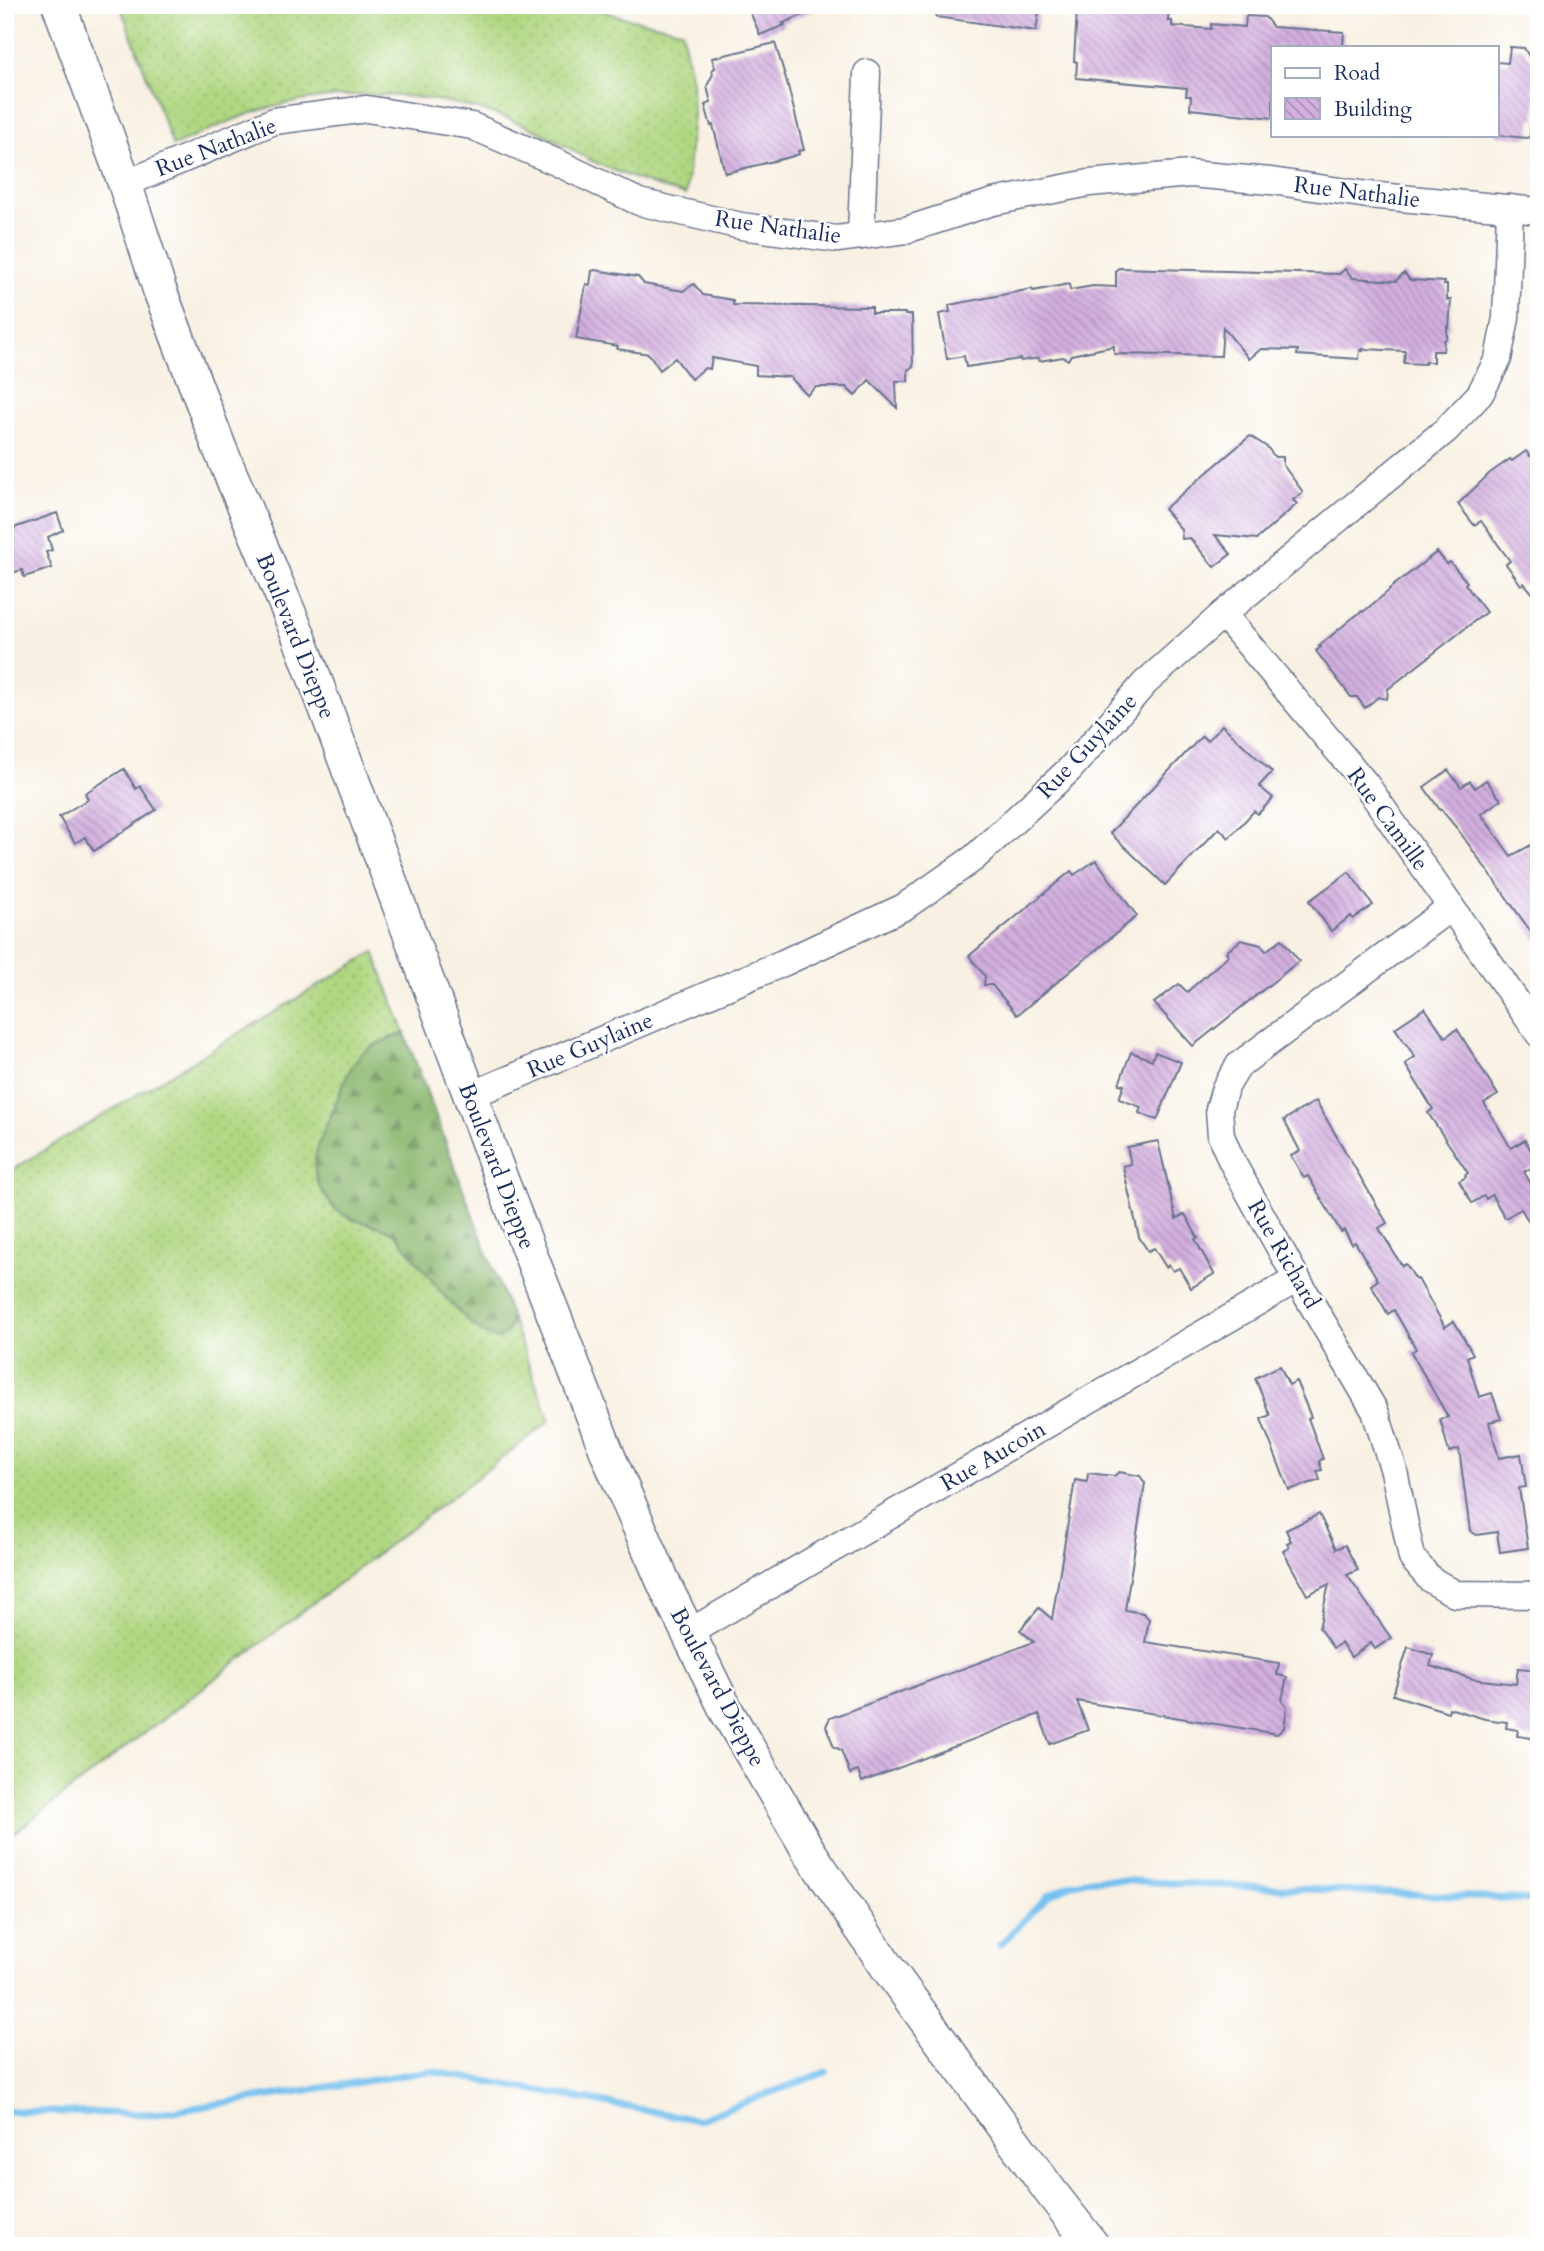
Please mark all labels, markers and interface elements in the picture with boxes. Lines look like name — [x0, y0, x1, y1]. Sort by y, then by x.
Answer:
legend — [1271, 46, 1498, 136]
text: Road — [1334, 59, 1380, 88]
text: Building — [1334, 95, 1412, 124]
street label: Rue Nathalie — [151, 110, 281, 184]
street label: Rue Nathalie — [1292, 169, 1422, 215]
street label: Rue Nathalie — [713, 203, 843, 251]
street label: Boulevard Dieppe — [249, 549, 343, 723]
street label: Rue Guylaine — [1030, 686, 1144, 806]
street label: Rue Camille — [1340, 761, 1436, 877]
street label: Rue Guylaine — [522, 1005, 658, 1085]
street label: Boulevard Dieppe — [451, 1078, 543, 1254]
street label: Rue Richard — [1240, 1194, 1328, 1315]
street label: Rue Aucoin — [935, 1413, 1051, 1499]
street label: Boulevard Dieppe — [663, 1602, 773, 1772]

